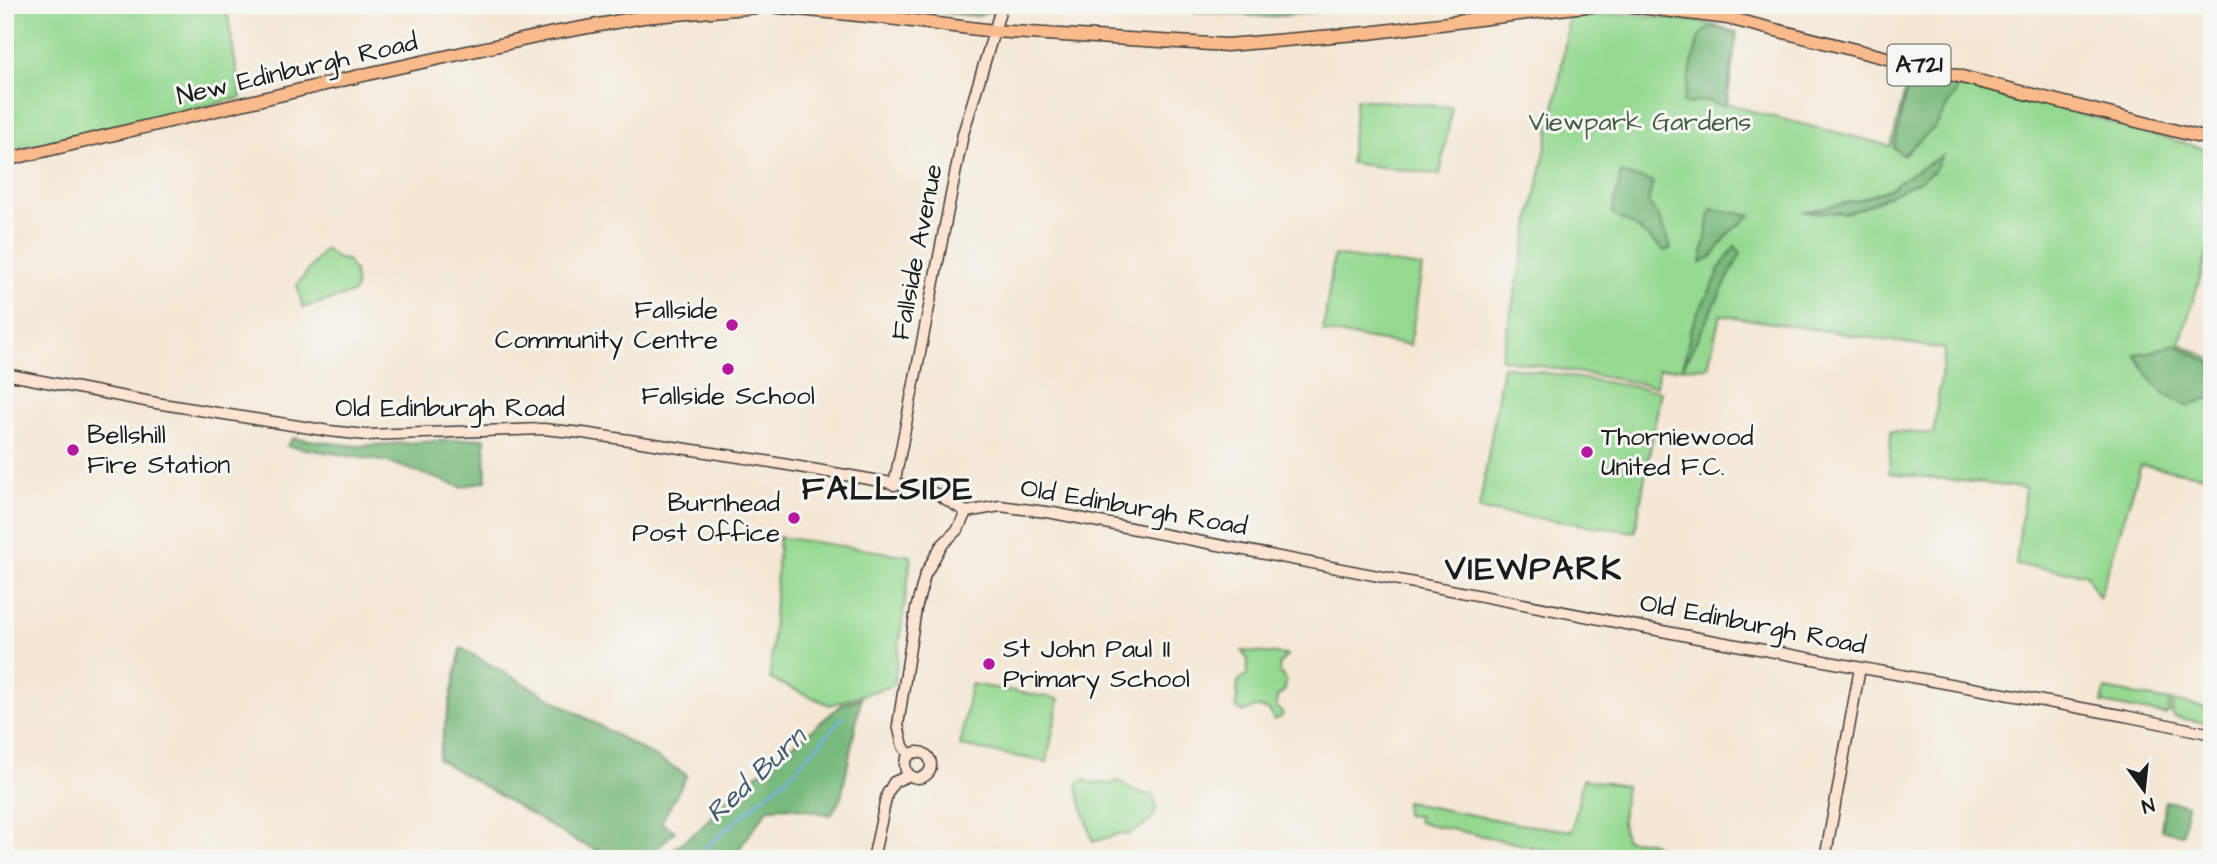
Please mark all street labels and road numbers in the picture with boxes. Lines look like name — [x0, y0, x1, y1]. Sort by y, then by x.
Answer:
street label: New Edinburgh Road — [173, 24, 421, 116]
road number: A721 — [1888, 44, 1951, 86]
street label: Fallside Avenue — [882, 161, 952, 343]
street label: Old Edinburgh Road — [335, 390, 565, 428]
street label: Old Edinburgh Road — [1018, 469, 1250, 547]
street label: Old Edinburgh Road — [1637, 584, 1869, 666]

